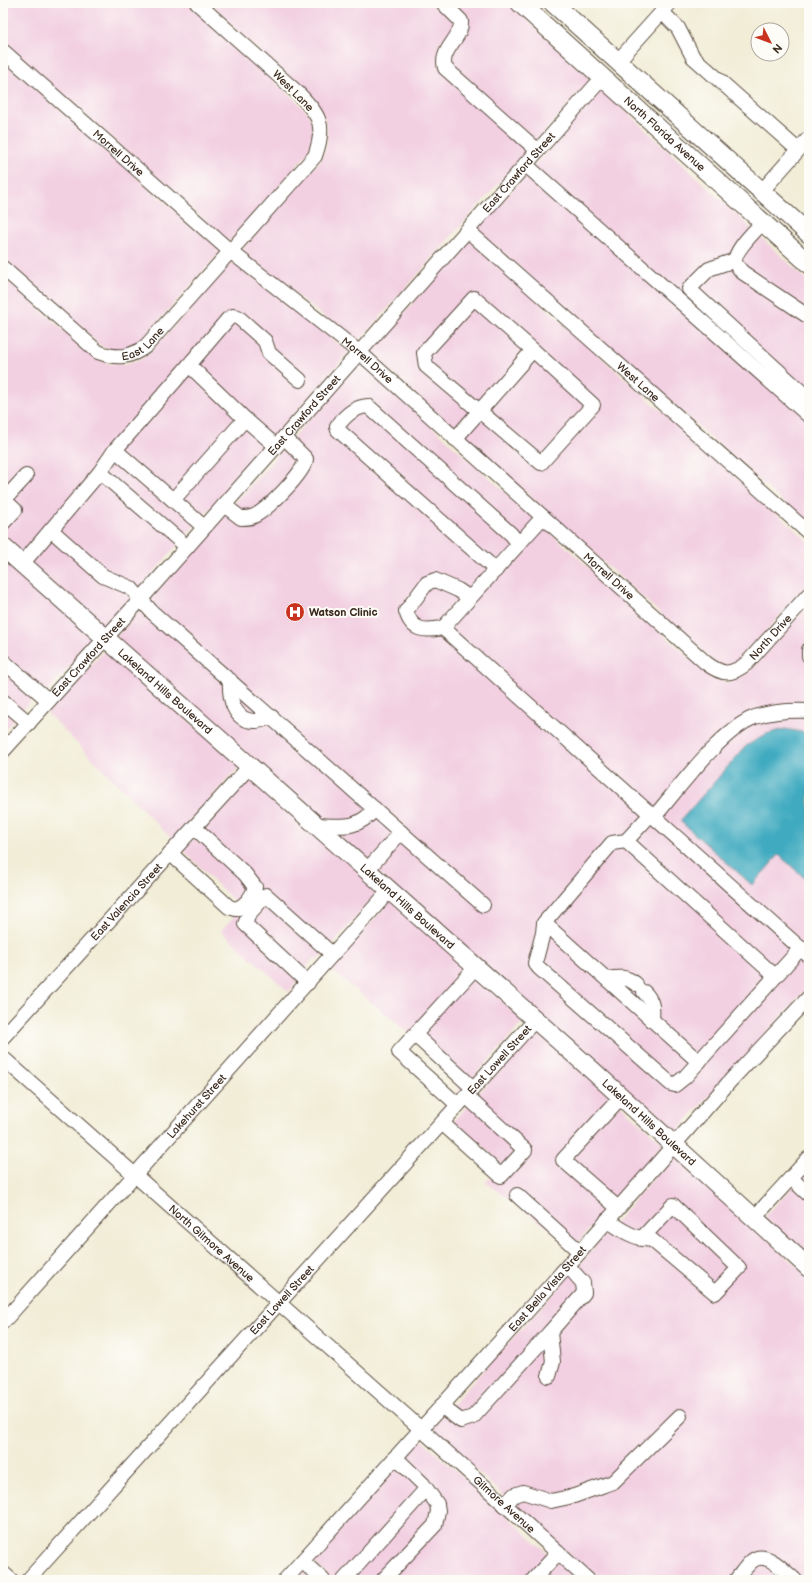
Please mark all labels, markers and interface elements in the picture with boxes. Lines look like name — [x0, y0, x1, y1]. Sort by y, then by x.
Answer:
north arrow — [750, 22, 790, 62]
text: N — [769, 41, 785, 56]
street label: West Lane — [270, 68, 317, 115]
street label: North Florida Avenue — [621, 94, 709, 174]
street label: Morrell Drive — [90, 127, 147, 179]
street label: East Crawford Street — [480, 129, 558, 215]
street label: East Lane — [120, 324, 167, 363]
street label: Morrell Drive — [339, 334, 396, 386]
street label: West Lane — [614, 360, 663, 405]
street label: East Crawford Street — [265, 372, 343, 458]
street label: Morrell Drive — [581, 550, 637, 602]
hospital icon: Watson Clinic — [284, 601, 306, 623]
place label: Watson Clinic — [309, 606, 378, 619]
street label: North Drive — [746, 611, 794, 663]
street label: East Crawford Street — [49, 614, 128, 699]
street label: Lakeland Hills Boulevard — [115, 646, 215, 737]
street label: East Valencia Street — [88, 860, 165, 943]
street label: Lakeland Hills Boulevard — [357, 861, 458, 952]
street label: East Lowell Street — [464, 1022, 534, 1097]
street label: Lakehurst Street — [164, 1071, 229, 1141]
street label: Lakeland Hills Boulevard — [600, 1076, 699, 1168]
street label: North Gilmore Avenue — [166, 1202, 257, 1285]
street label: East Bella Vista Street — [506, 1243, 589, 1334]
street label: East Lowell Street — [247, 1262, 317, 1337]
street label: Gilmore Avenue — [471, 1473, 538, 1536]

